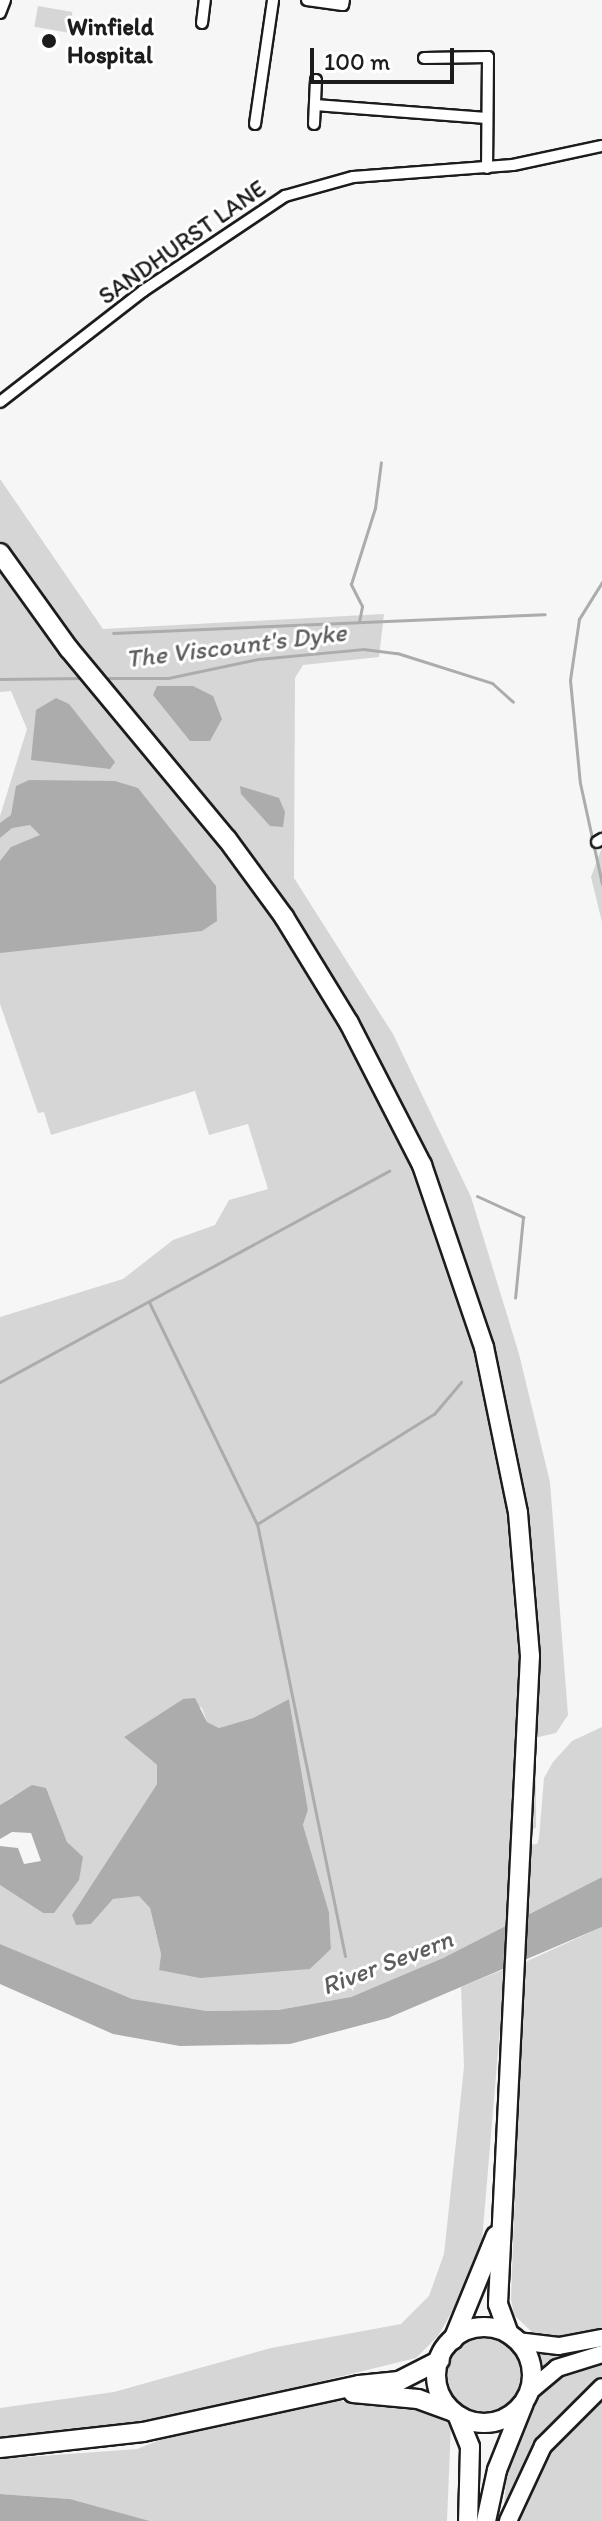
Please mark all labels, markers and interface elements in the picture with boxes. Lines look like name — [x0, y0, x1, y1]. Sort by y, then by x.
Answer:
place label: Winfield Hospital — [67, 13, 154, 69]
marker: Winfield Hospital — [38, 30, 60, 52]
scale bar — [314, 32, 458, 82]
text: 100 m — [324, 47, 390, 76]
street label: SANDHURST LANE — [93, 173, 271, 311]
water label: The Viscount's Dyke — [124, 617, 348, 675]
water label: River Severn — [317, 1924, 457, 2002]

